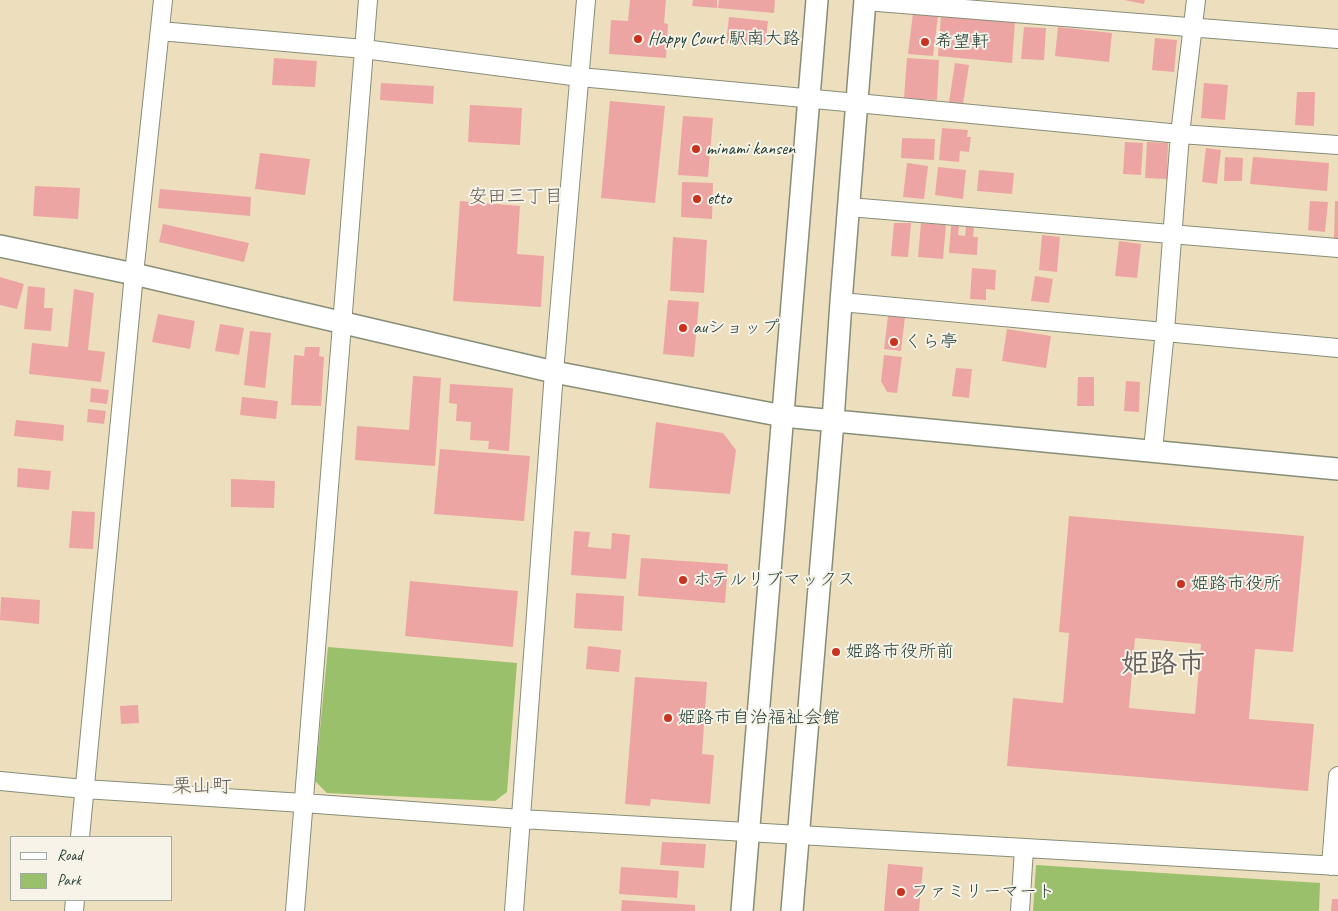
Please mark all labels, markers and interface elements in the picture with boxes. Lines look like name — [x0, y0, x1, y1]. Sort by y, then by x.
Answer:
place label: Happy Court 駅南大路 — [648, 28, 800, 50]
place label: 希望軒 — [935, 31, 989, 53]
marker: Happy Court 駅南大路 — [632, 33, 644, 45]
marker: 希望軒 — [919, 36, 931, 48]
place label: minami kansen — [706, 138, 795, 160]
marker: minami kansen — [690, 143, 702, 155]
district label: 安田三丁目 — [469, 186, 563, 208]
place label: etto — [707, 188, 731, 210]
marker: etto — [691, 193, 703, 205]
place label: auショップ — [693, 317, 780, 339]
marker: auショップ — [677, 322, 689, 334]
place label: くら亭 — [904, 331, 958, 353]
marker: くら亭 — [888, 336, 900, 348]
place label: ホテルリブマックス — [693, 569, 855, 591]
place label: 姫路市役所 — [1191, 573, 1281, 595]
marker: ホテルリブマックス — [677, 574, 689, 586]
marker: 姫路市役所 — [1175, 578, 1187, 590]
place label: 姫路市役所前 — [846, 641, 954, 663]
marker: 姫路市役所前 — [830, 646, 842, 658]
district label: 姫路市 — [1121, 648, 1205, 682]
place label: 姫路市自治福祉会館 — [678, 707, 840, 729]
marker: 姫路市自治福祉会館 — [662, 712, 674, 724]
district label: 栗山町 — [172, 775, 232, 799]
legend — [10, 836, 172, 901]
text: Road — [57, 846, 82, 865]
text: Park — [57, 871, 81, 890]
place label: ファミリーマート — [911, 881, 1055, 903]
marker: ファミリーマート — [895, 886, 907, 898]

